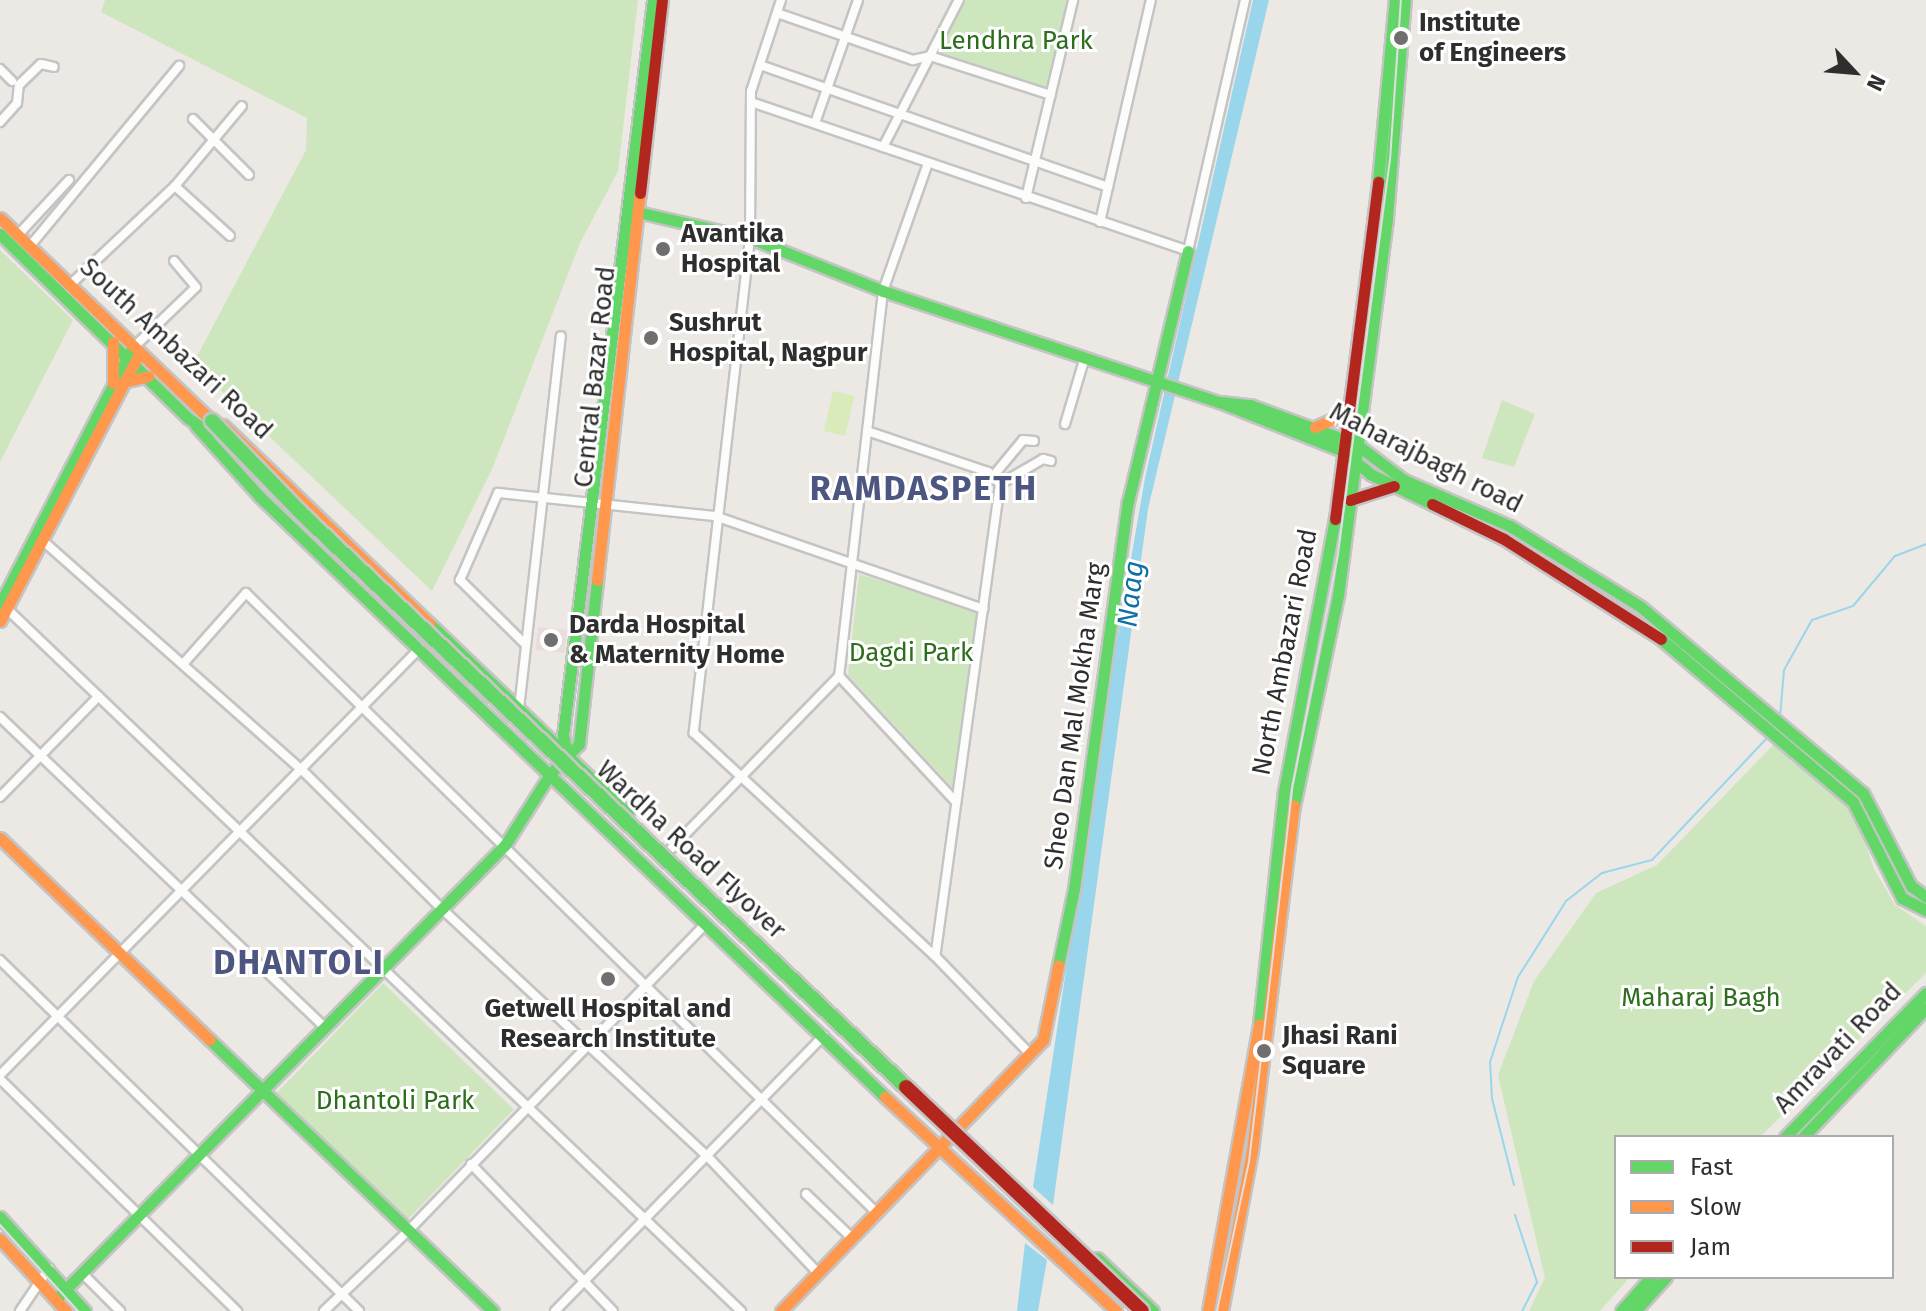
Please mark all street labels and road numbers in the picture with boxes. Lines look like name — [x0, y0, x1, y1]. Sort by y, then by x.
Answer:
street label: South Ambazari Road — [73, 252, 279, 446]
street label: Central Bazar Road — [568, 265, 622, 489]
street label: Maharajbagh road — [1324, 396, 1528, 520]
street label: North Ambazari Road — [1246, 526, 1324, 778]
street label: Sheo Dan Mal Mokha Marg — [1038, 561, 1112, 871]
street label: Wardha Road Flyover — [590, 754, 792, 946]
street label: Amravati Road — [1768, 976, 1908, 1120]

